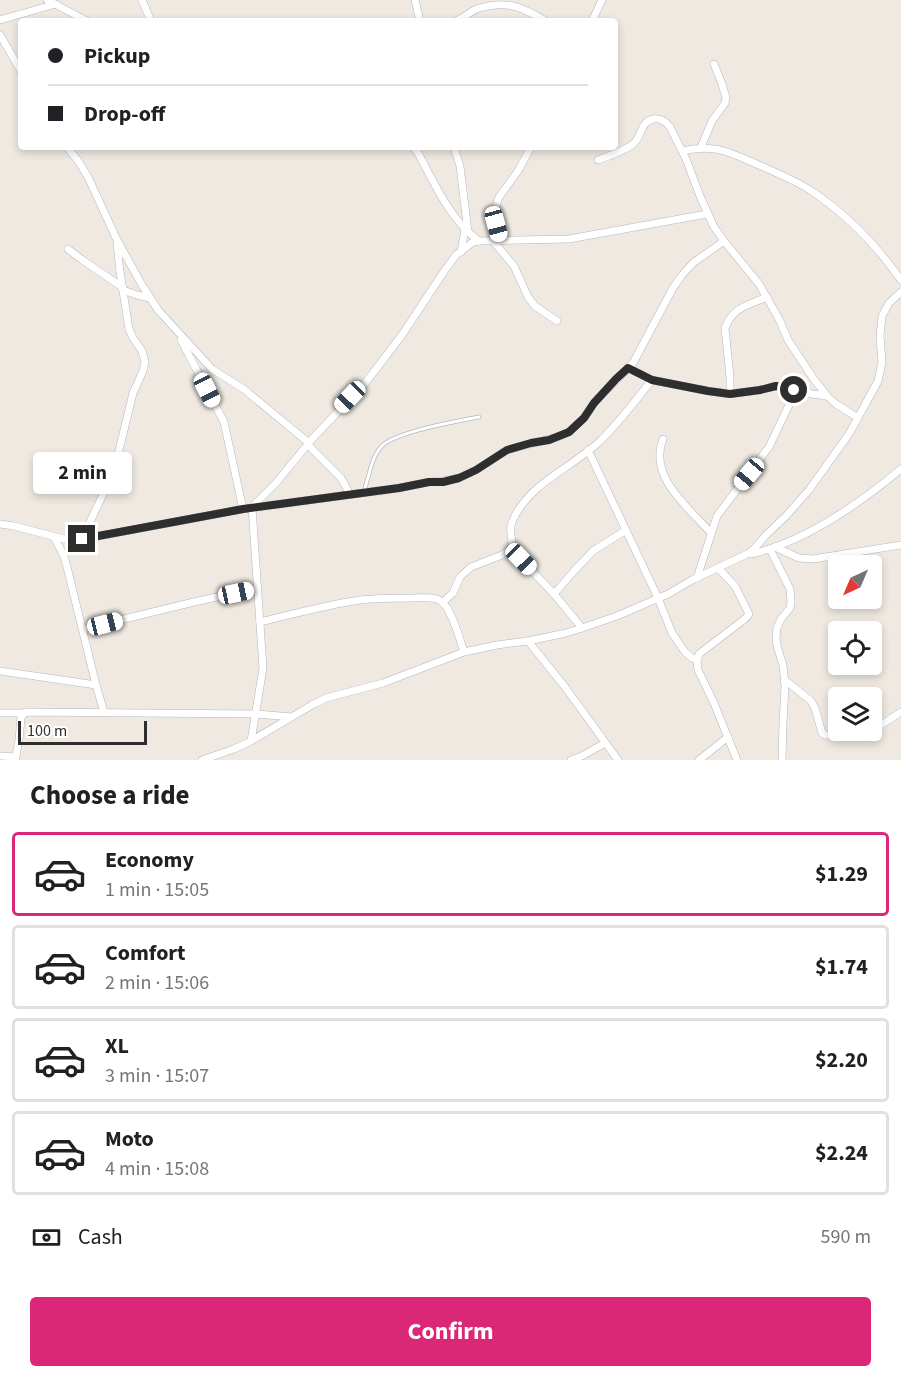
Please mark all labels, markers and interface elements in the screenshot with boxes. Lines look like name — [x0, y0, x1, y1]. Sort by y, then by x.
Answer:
text: Pickup — [84, 40, 150, 72]
text: Drop-off — [84, 98, 165, 130]
car — [483, 204, 509, 244]
car — [191, 370, 223, 410]
route start — [780, 376, 807, 403]
car — [331, 378, 369, 416]
callout: 2 min — [32, 452, 132, 494]
car — [731, 454, 767, 494]
text: 2 min — [58, 459, 107, 487]
route end — [68, 525, 95, 552]
car — [502, 540, 540, 578]
north arrow — [828, 555, 882, 609]
map controls — [828, 555, 882, 741]
car — [217, 580, 255, 606]
car — [85, 611, 125, 637]
button: locate — [828, 621, 882, 675]
button: layers — [828, 687, 882, 741]
scale bar — [18, 718, 147, 746]
text: 100 m — [27, 720, 67, 742]
text: Choose a ride — [30, 776, 190, 815]
text: Economy — [105, 844, 194, 876]
icon: car — [33, 847, 87, 901]
text: $1.29 — [815, 858, 868, 890]
text: 1 min · 15:05 — [105, 876, 209, 904]
text: Comfort — [105, 937, 186, 969]
icon: car — [33, 940, 87, 994]
text: $1.74 — [815, 951, 868, 983]
text: 2 min · 15:06 — [105, 969, 209, 997]
text: XL — [105, 1030, 129, 1062]
icon: car — [33, 1033, 87, 1087]
text: $2.20 — [815, 1044, 868, 1076]
text: 3 min · 15:07 — [105, 1062, 209, 1090]
text: Moto — [105, 1123, 154, 1155]
icon: car — [33, 1126, 87, 1180]
text: $2.24 — [815, 1137, 868, 1169]
text: 4 min · 15:08 — [105, 1155, 209, 1183]
icon: cash — [30, 1221, 63, 1254]
text: Cash — [78, 1221, 123, 1253]
text: 590 m — [821, 1223, 871, 1251]
button: Confirm — [30, 1297, 871, 1366]

